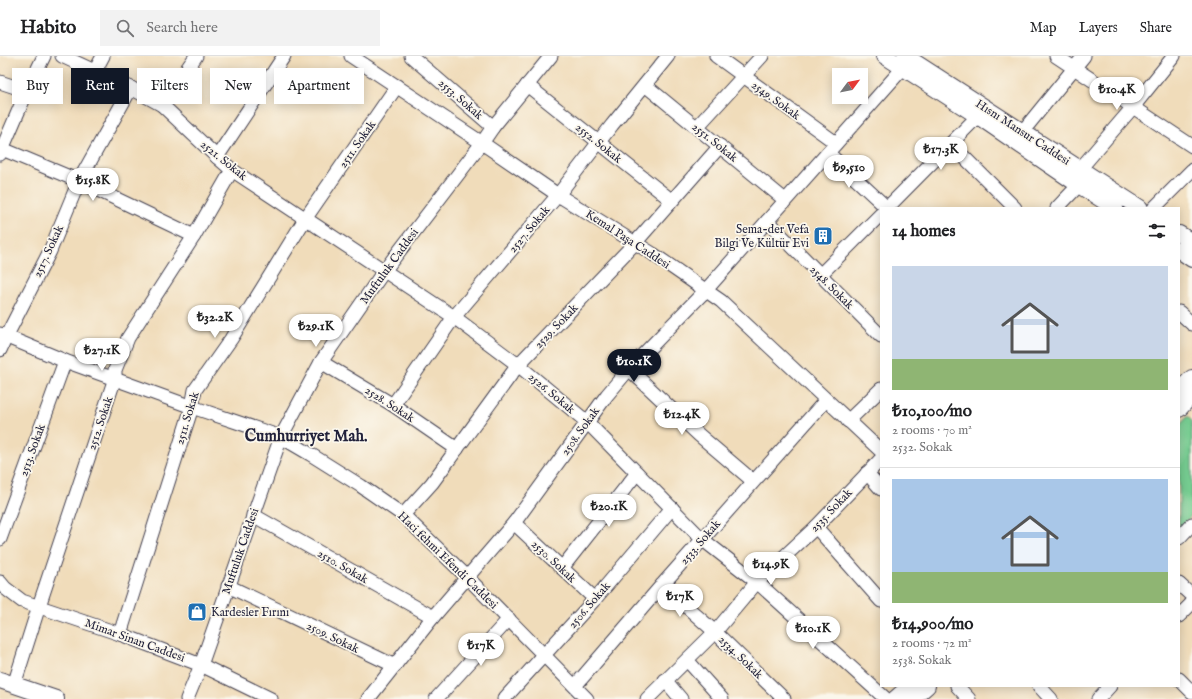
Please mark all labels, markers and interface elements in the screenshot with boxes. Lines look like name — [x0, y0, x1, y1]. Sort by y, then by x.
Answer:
search box — [100, 10, 380, 46]
text: Habito — [20, 16, 76, 40]
icon: search — [114, 17, 136, 39]
text: Search here — [146, 18, 218, 37]
text: Map — [1030, 19, 1057, 37]
text: Layers — [1079, 19, 1118, 37]
text: Share — [1140, 19, 1172, 37]
chip: Buy — [12, 68, 63, 104]
chip: Rent — [71, 68, 129, 104]
chip: Filters — [137, 68, 202, 104]
chip: New — [210, 68, 266, 104]
chip: Apartment — [274, 68, 364, 104]
north arrow — [832, 68, 868, 104]
map controls — [832, 68, 868, 104]
street label: 2553. Sokak — [435, 76, 487, 123]
pin: ₺10.4K — [1084, 77, 1150, 111]
street label: 2549. Sokak — [748, 78, 804, 124]
text: ₺10.4K — [1098, 81, 1136, 98]
street label: Hısnı Mansur Caddesi — [973, 96, 1073, 169]
street label: 2511. Sokak — [336, 117, 380, 171]
street label: 2551. Sokak — [689, 119, 741, 166]
street label: 2552. Sokak — [572, 120, 625, 167]
street label: 2521. Sokak — [197, 137, 251, 184]
pin: ₺17.3K — [908, 137, 974, 171]
text: ₺17.3K — [923, 141, 959, 158]
pin: ₺9,510 — [816, 155, 882, 189]
text: ₺9,510 — [833, 159, 865, 176]
pin: ₺15.8K — [60, 168, 126, 202]
text: ₺15.8K — [76, 172, 110, 189]
street label: 2527. Sokak — [505, 202, 554, 256]
street label: Kemal Paşa Caddesi — [582, 206, 673, 272]
icon: filters — [1146, 220, 1168, 242]
text: 14 homes — [892, 221, 955, 242]
street label: 2517. Sokak — [30, 222, 67, 280]
place label: Sema-der Vefa Bilgi Ve Kültür Evi — [715, 222, 810, 251]
street label: Muftuluk Caddesi — [357, 225, 422, 307]
building icon: Sema-der Vefa Bilgi Ve Kültür Evi — [812, 225, 834, 247]
street label: 2548. Sokak — [806, 262, 857, 313]
icon: home — [994, 292, 1066, 364]
street label: 2529. Sokak — [531, 300, 582, 352]
pin: ₺32.2K — [182, 305, 248, 339]
text: ₺32.2K — [197, 309, 233, 326]
pin: ₺29.1K — [283, 314, 349, 348]
text: ₺29.1K — [298, 318, 334, 335]
pin: ₺27.1K — [69, 338, 135, 372]
text: ₺27.1K — [84, 342, 120, 359]
pin: ₺10.1K — [601, 349, 667, 383]
text: ₺10.1K — [616, 353, 652, 370]
street label: 2526. Sokak — [525, 370, 579, 418]
street label: 2528. Sokak — [362, 383, 418, 426]
street label: 2511. Sokak — [172, 389, 203, 446]
street label: 2512. Sokak — [84, 394, 117, 452]
text: ₺10,100/mo — [892, 401, 972, 422]
pin: ₺12.4K — [649, 402, 715, 436]
street label: 2508. Sokak — [558, 404, 603, 458]
text: ₺12.4K — [663, 406, 701, 423]
street label: 2513. Sokak — [16, 421, 49, 478]
text: 2 rooms · 70 m² — [892, 422, 972, 439]
district label: Cumhurriyet Mah. — [245, 427, 367, 447]
text: 2532. Sokak — [892, 439, 953, 456]
street label: 2535. Sokak — [807, 485, 856, 535]
pin: ₺20.1K — [576, 494, 642, 528]
text: ₺20.1K — [591, 498, 627, 515]
icon: home — [994, 505, 1066, 577]
street label: Muftuluk Caddesi — [219, 506, 262, 596]
street label: Haci fehmi Efendi Caddesi — [394, 508, 501, 612]
street label: 2533. Sokak — [677, 516, 724, 568]
street label: 2530. Sokak — [528, 537, 580, 586]
street label: 2510. Sokak — [315, 546, 371, 587]
pin: ₺14.9K — [738, 552, 804, 586]
text: ₺14.9K — [753, 556, 789, 573]
street label: 2506. Sokak — [565, 579, 614, 632]
pin: ₺17K — [656, 584, 704, 618]
text: ₺17K — [666, 588, 694, 605]
shop icon: Kardesler Fırını — [186, 601, 208, 623]
place label: Kardesler Fırını — [211, 605, 289, 620]
text: ₺14,900/mo — [892, 614, 974, 635]
street label: Mimar Sinan Caddesi — [83, 615, 187, 666]
pin: ₺10.1K — [780, 616, 846, 650]
street label: 2509. Sokak — [304, 618, 362, 657]
text: ₺10.1K — [795, 620, 831, 637]
street label: 2534. Sokak — [715, 632, 767, 683]
pin: ₺17K — [457, 633, 505, 667]
text: 2 rooms · 72 m² — [892, 635, 972, 652]
text: ₺17K — [467, 637, 495, 654]
text: 2538. Sokak — [892, 652, 952, 669]

